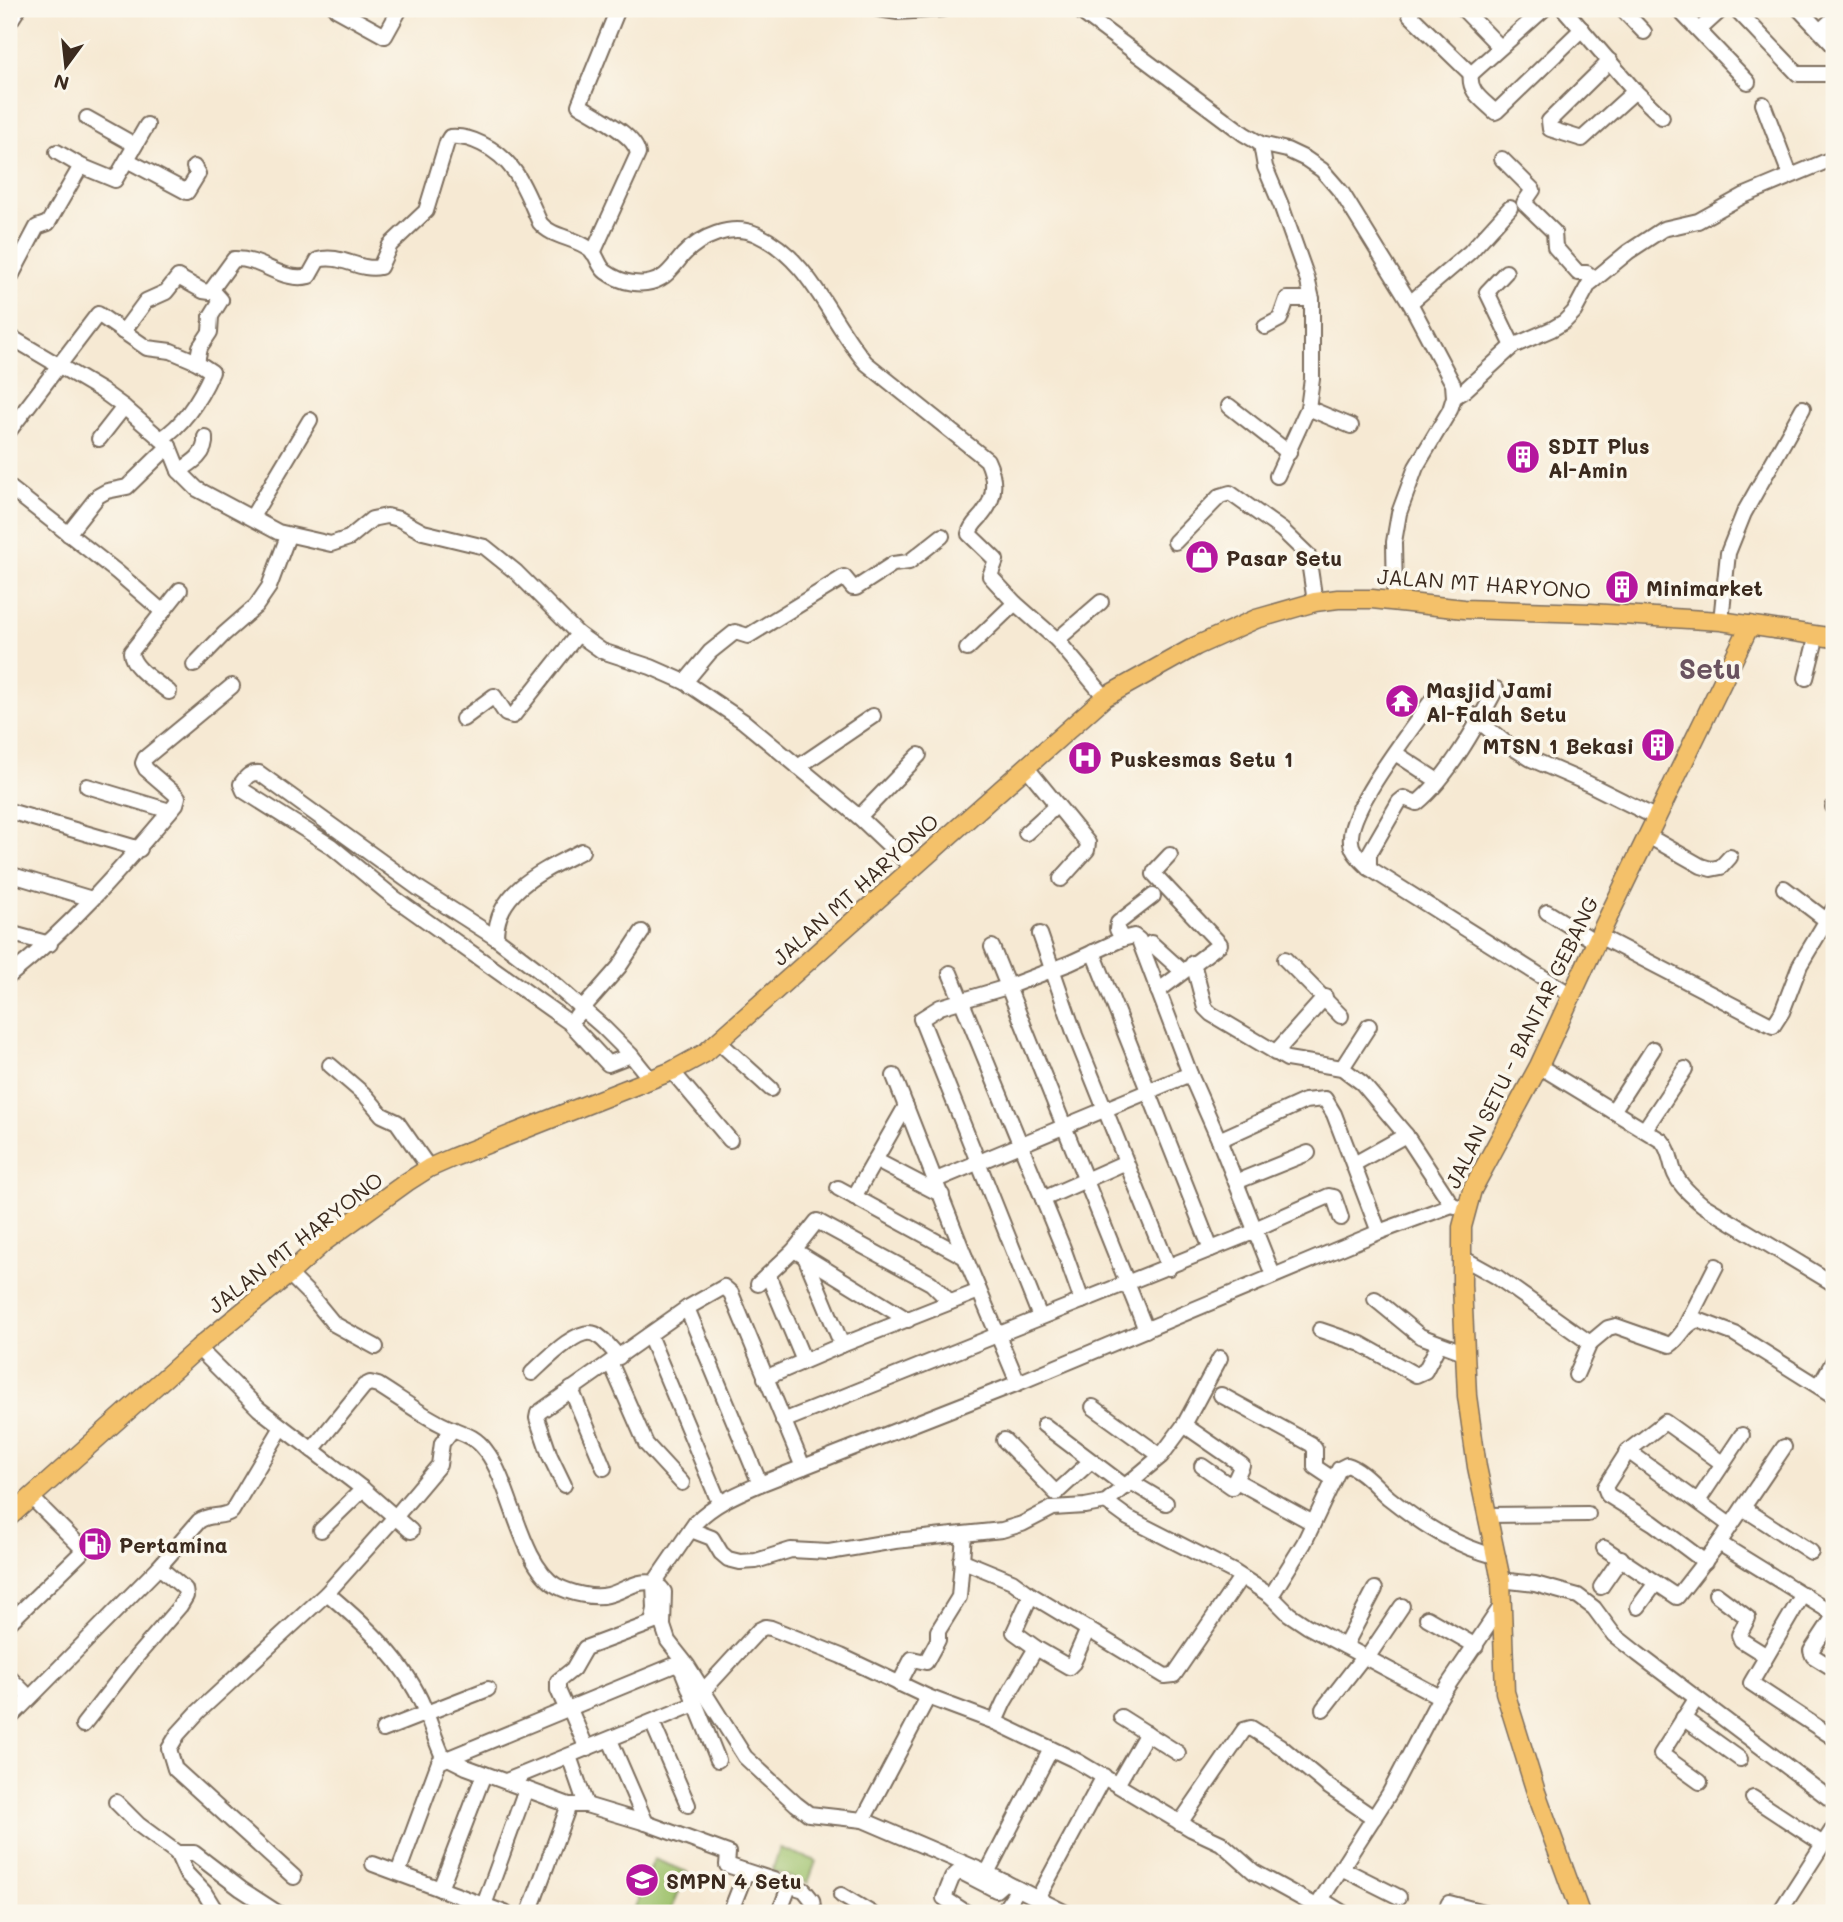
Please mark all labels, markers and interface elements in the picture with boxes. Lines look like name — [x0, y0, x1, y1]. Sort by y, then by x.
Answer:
north arrow — [32, 32, 102, 102]
text: N — [51, 69, 72, 97]
place label: SDIT Plus Al-Amin — [1548, 432, 1650, 483]
building icon: SDIT Plus Al-Amin — [1504, 438, 1542, 476]
shop icon: Pasar Setu — [1183, 538, 1221, 576]
place label: Pasar Setu — [1226, 544, 1342, 571]
street label: JALAN MT HARYONO — [1376, 562, 1592, 604]
building icon: Minimarket — [1603, 568, 1641, 606]
place label: Minimarket — [1646, 574, 1763, 601]
district label: Setu — [1679, 650, 1741, 686]
place label: Masjid Jami Al-Falah Setu — [1426, 676, 1567, 727]
temple icon: Masjid Jami Al-Falah Setu — [1383, 682, 1421, 720]
building icon: MTSN 1 Bekasi — [1639, 726, 1677, 764]
place label: MTSN 1 Bekasi — [1483, 732, 1634, 759]
hospital icon: Puskesmas Setu 1 — [1066, 739, 1104, 777]
place label: Puskesmas Setu 1 — [1110, 745, 1293, 772]
street label: JALAN MT HARYONO — [766, 807, 944, 971]
street label: JALAN SETU - BANTAR GEBANG — [1438, 892, 1604, 1192]
street label: JALAN MT HARYONO — [202, 1165, 388, 1319]
fuel station icon: Pertamina — [76, 1525, 114, 1563]
place label: Pertamina — [119, 1531, 228, 1558]
school or university icon: SMPN 4 Setu — [623, 1861, 661, 1899]
place label: SMPN 4 Setu — [666, 1867, 802, 1894]

